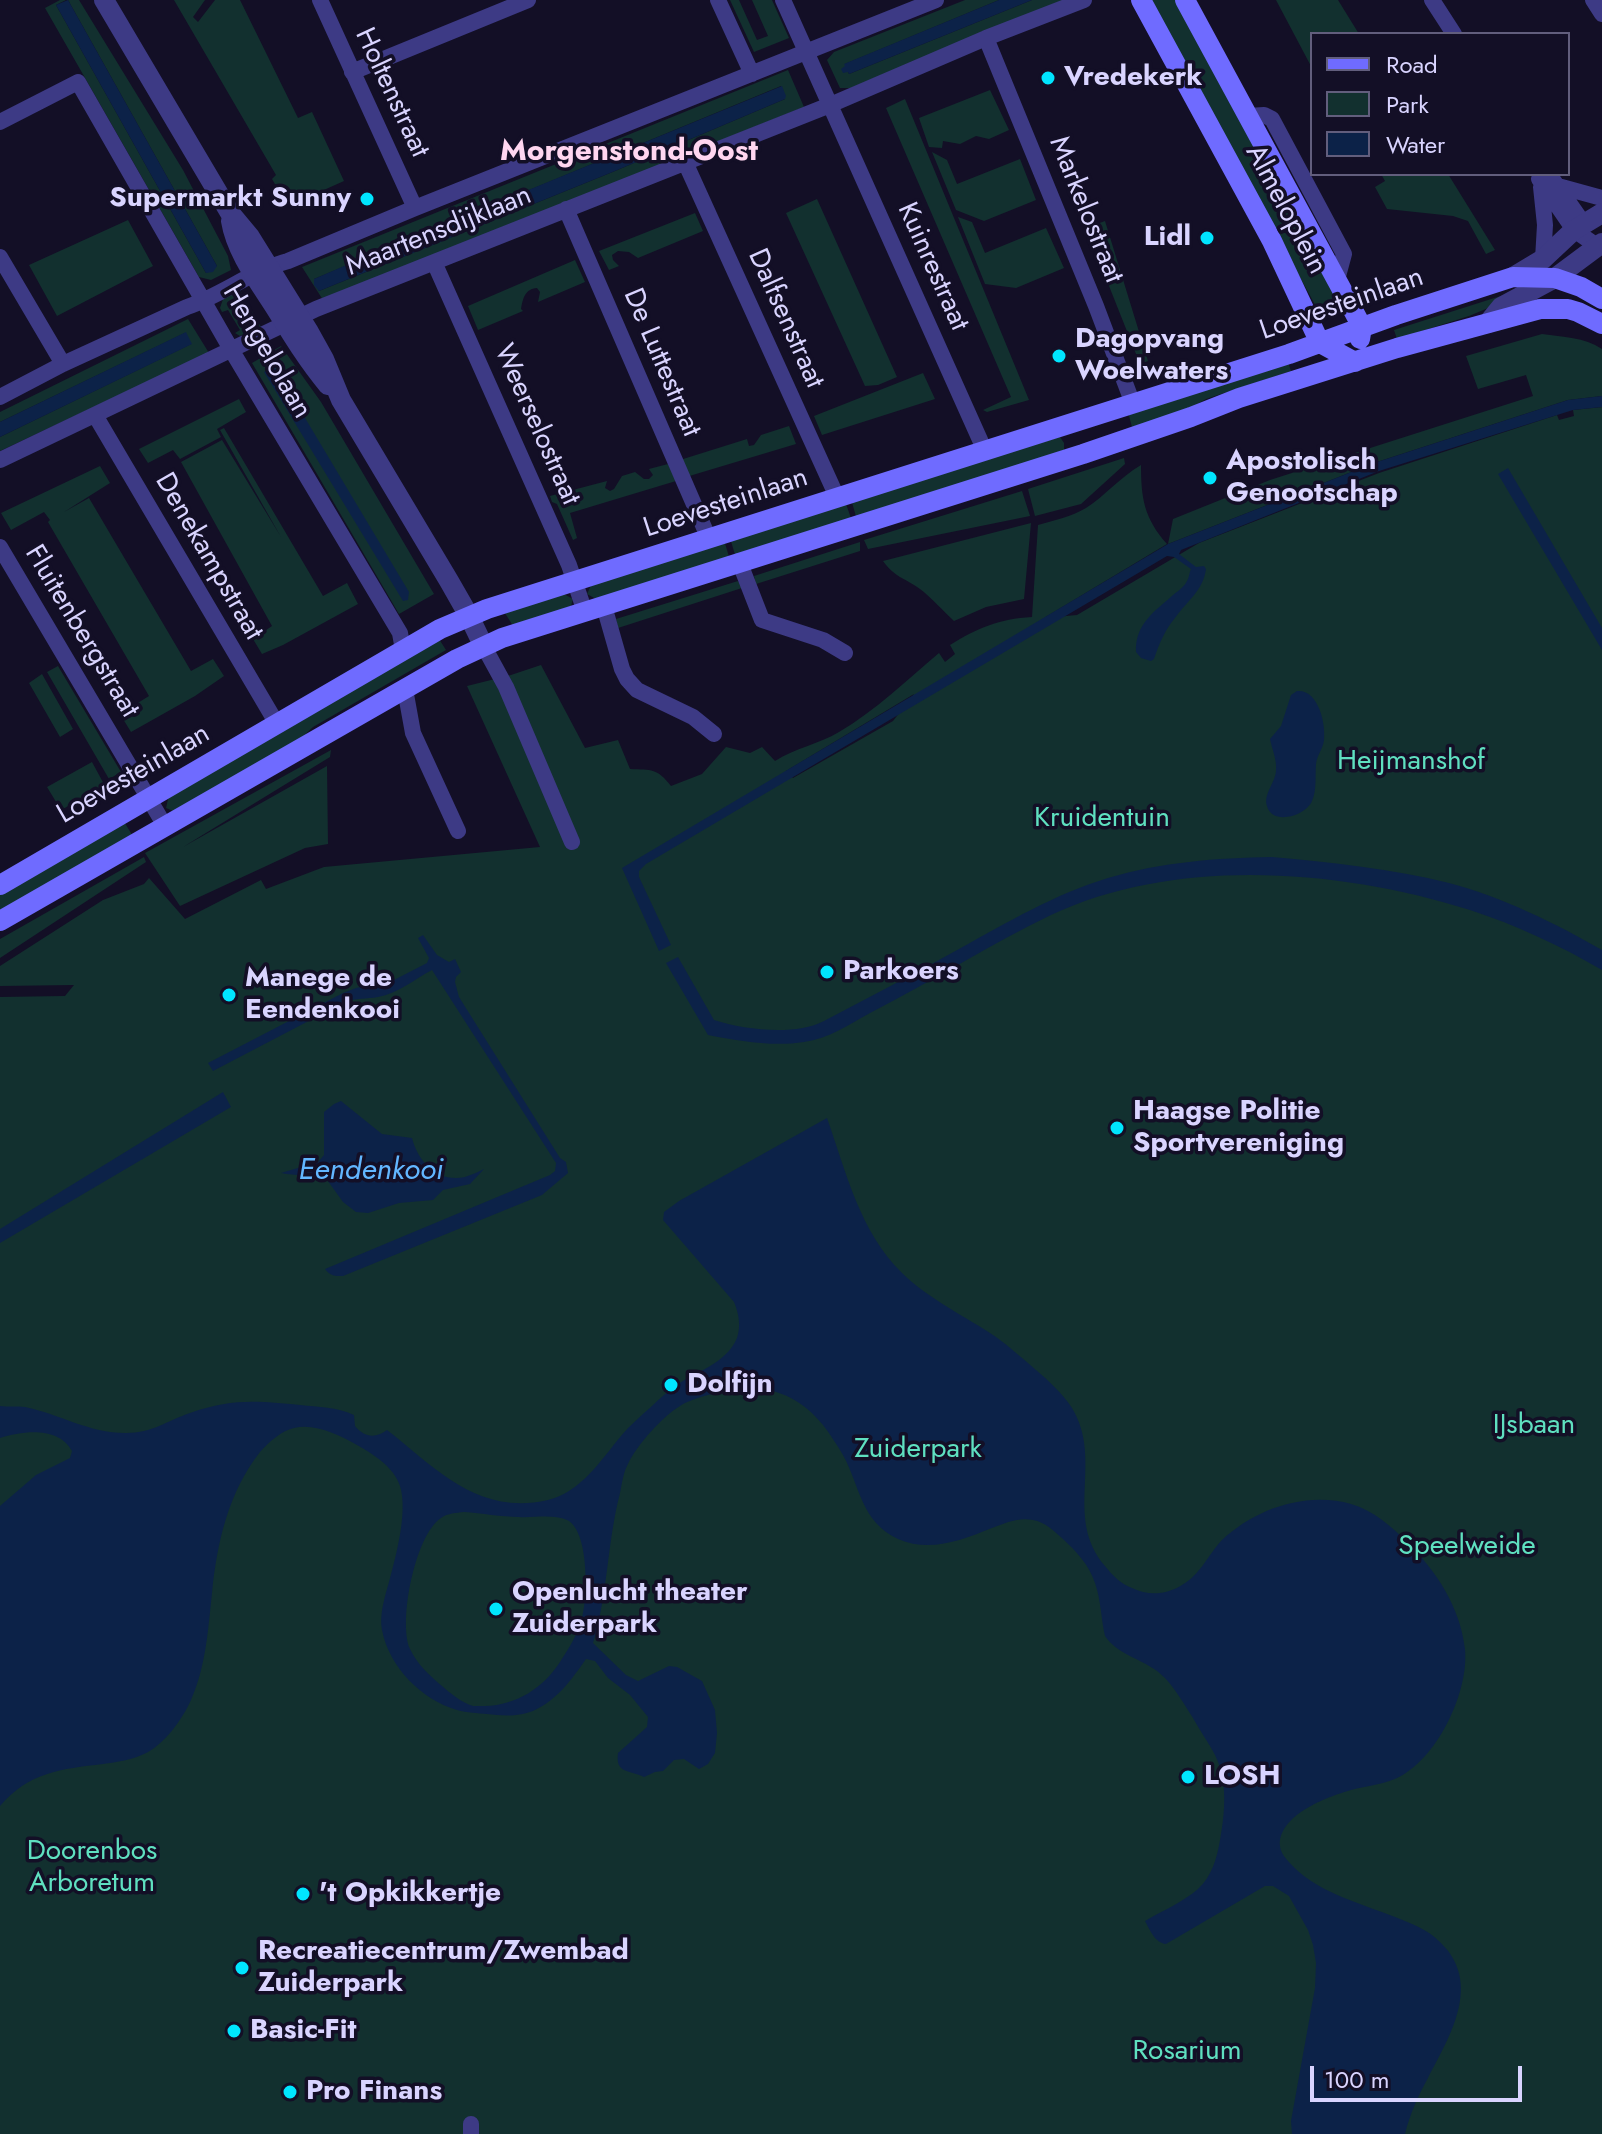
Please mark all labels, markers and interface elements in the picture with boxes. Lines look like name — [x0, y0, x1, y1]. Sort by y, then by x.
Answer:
street label: Holtenstraat — [346, 23, 436, 163]
legend — [1310, 32, 1570, 176]
text: Road — [1386, 47, 1438, 82]
place label: Vredekerk — [1064, 61, 1203, 95]
marker: Vredekerk — [1039, 69, 1057, 87]
text: Park — [1386, 87, 1429, 122]
text: Water — [1386, 127, 1445, 162]
street label: Markelostraat — [1040, 132, 1130, 288]
district label: Morgenstond-Oost — [500, 135, 758, 171]
street label: Almeloplein — [1237, 140, 1333, 280]
street label: Maartensdijklaan — [341, 180, 537, 284]
place label: Supermarkt Sunny — [109, 182, 351, 216]
marker: Supermarkt Sunny — [358, 190, 376, 208]
street label: Kuinrestraat — [889, 198, 975, 336]
place label: Lidl — [1144, 221, 1191, 255]
marker: Lidl — [1198, 229, 1216, 247]
street label: Dalfsenstraat — [739, 244, 831, 394]
street label: Loevesteinlaan — [1256, 261, 1428, 349]
street label: Hengelolaan — [214, 279, 318, 425]
street label: De Luttestraat — [615, 284, 707, 442]
place label: Dagopvang Woelwaters — [1075, 323, 1228, 389]
street label: Weerselostraat — [486, 339, 586, 511]
marker: Dagopvang Woelwaters — [1050, 347, 1068, 365]
place label: Apostolisch Genootschap — [1226, 445, 1398, 511]
street label: Loevesteinlaan — [640, 462, 812, 546]
street label: Denekampstraat — [147, 467, 269, 647]
marker: Apostolisch Genootschap — [1201, 469, 1219, 487]
street label: Fluitenbergstraat — [16, 540, 146, 724]
street label: Loevesteinlaan — [52, 718, 216, 832]
park label: Heijmanshof — [1337, 745, 1485, 779]
park label: Kruidentuin — [1034, 802, 1170, 836]
place label: Parkoers — [843, 955, 959, 989]
place label: Manege de Eendenkooi — [245, 962, 400, 1028]
marker: Parkoers — [818, 963, 836, 981]
marker: Manege de Eendenkooi — [220, 986, 238, 1004]
place label: Haagse Politie Sportvereniging — [1133, 1095, 1344, 1161]
marker: Haagse Politie Sportvereniging — [1108, 1119, 1126, 1137]
water label: Eendenkooi — [299, 1154, 443, 1190]
place label: Dolfijn — [687, 1368, 773, 1402]
marker: Dolfijn — [662, 1376, 680, 1394]
park label: IJsbaan — [1493, 1409, 1575, 1443]
park label: Zuiderpark — [854, 1433, 982, 1467]
park label: Speelweide — [1398, 1530, 1536, 1564]
place label: Openlucht theater Zuiderpark — [512, 1576, 748, 1642]
marker: Openlucht theater Zuiderpark — [487, 1600, 505, 1618]
place label: LOSH — [1204, 1760, 1280, 1794]
marker: LOSH — [1179, 1768, 1197, 1786]
park label: Doorenbos Arboretum — [27, 1835, 157, 1901]
place label: 't Opkikkertje — [319, 1877, 501, 1911]
marker: 't Opkikkertje — [294, 1885, 312, 1903]
place label: Recreatiecentrum/Zwembad Zuiderpark — [258, 1935, 629, 2001]
marker: Recreatiecentrum/Zwembad Zuiderpark — [233, 1959, 251, 1977]
place label: Basic-Fit — [250, 2014, 356, 2048]
marker: Basic-Fit — [225, 2022, 243, 2040]
park label: Rosarium — [1132, 2035, 1242, 2069]
scale bar — [1314, 2050, 1526, 2100]
text: 100 m — [1324, 2062, 1390, 2097]
place label: Pro Finans — [306, 2075, 442, 2109]
marker: Pro Finans — [281, 2083, 299, 2101]

